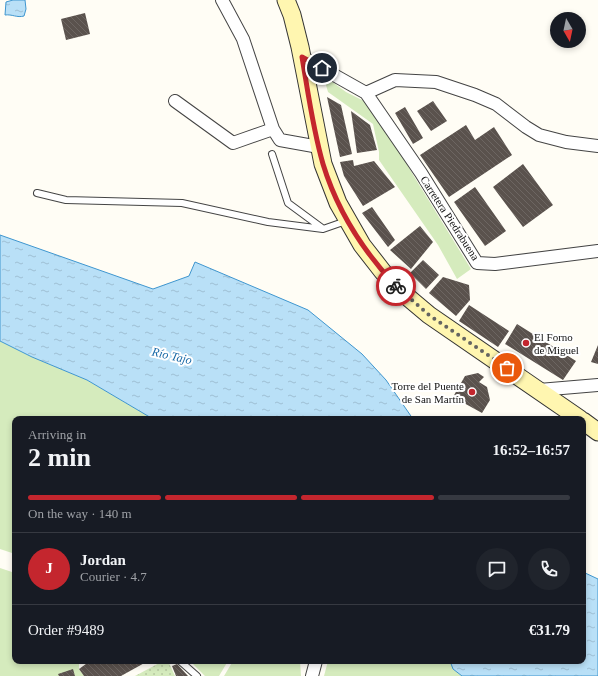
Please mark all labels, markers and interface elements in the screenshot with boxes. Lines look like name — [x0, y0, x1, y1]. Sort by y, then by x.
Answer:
north arrow — [550, 12, 586, 48]
map controls — [550, 12, 586, 48]
pin — [305, 51, 339, 85]
icon: home — [311, 57, 333, 79]
street label: Carretera Piedrabuena — [418, 174, 482, 262]
courier — [376, 266, 416, 306]
icon: bike — [385, 275, 407, 297]
place label: El Forno de Miguel — [534, 331, 579, 356]
marker: El Forno de Miguel — [521, 338, 531, 348]
water label: Río Tajo — [150, 344, 193, 367]
pin — [490, 351, 524, 385]
icon: bag — [496, 357, 518, 379]
place label: Torre del Puente de San Martín — [391, 380, 464, 405]
marker: Torre del Puente de San Martín — [467, 387, 477, 397]
text: Arriving in — [28, 427, 86, 442]
text: 16:52–16:57 — [493, 442, 570, 458]
text: 2 min — [28, 443, 91, 472]
text: On the way · 140 m — [28, 506, 132, 521]
button: chat — [476, 548, 518, 590]
button: phone — [528, 548, 570, 590]
text: Jordan — [80, 552, 126, 568]
text: J — [45, 560, 53, 576]
text: Courier · 4.7 — [80, 569, 147, 584]
text: Order #9489 — [28, 622, 104, 638]
text: €31.79 — [529, 622, 570, 638]

